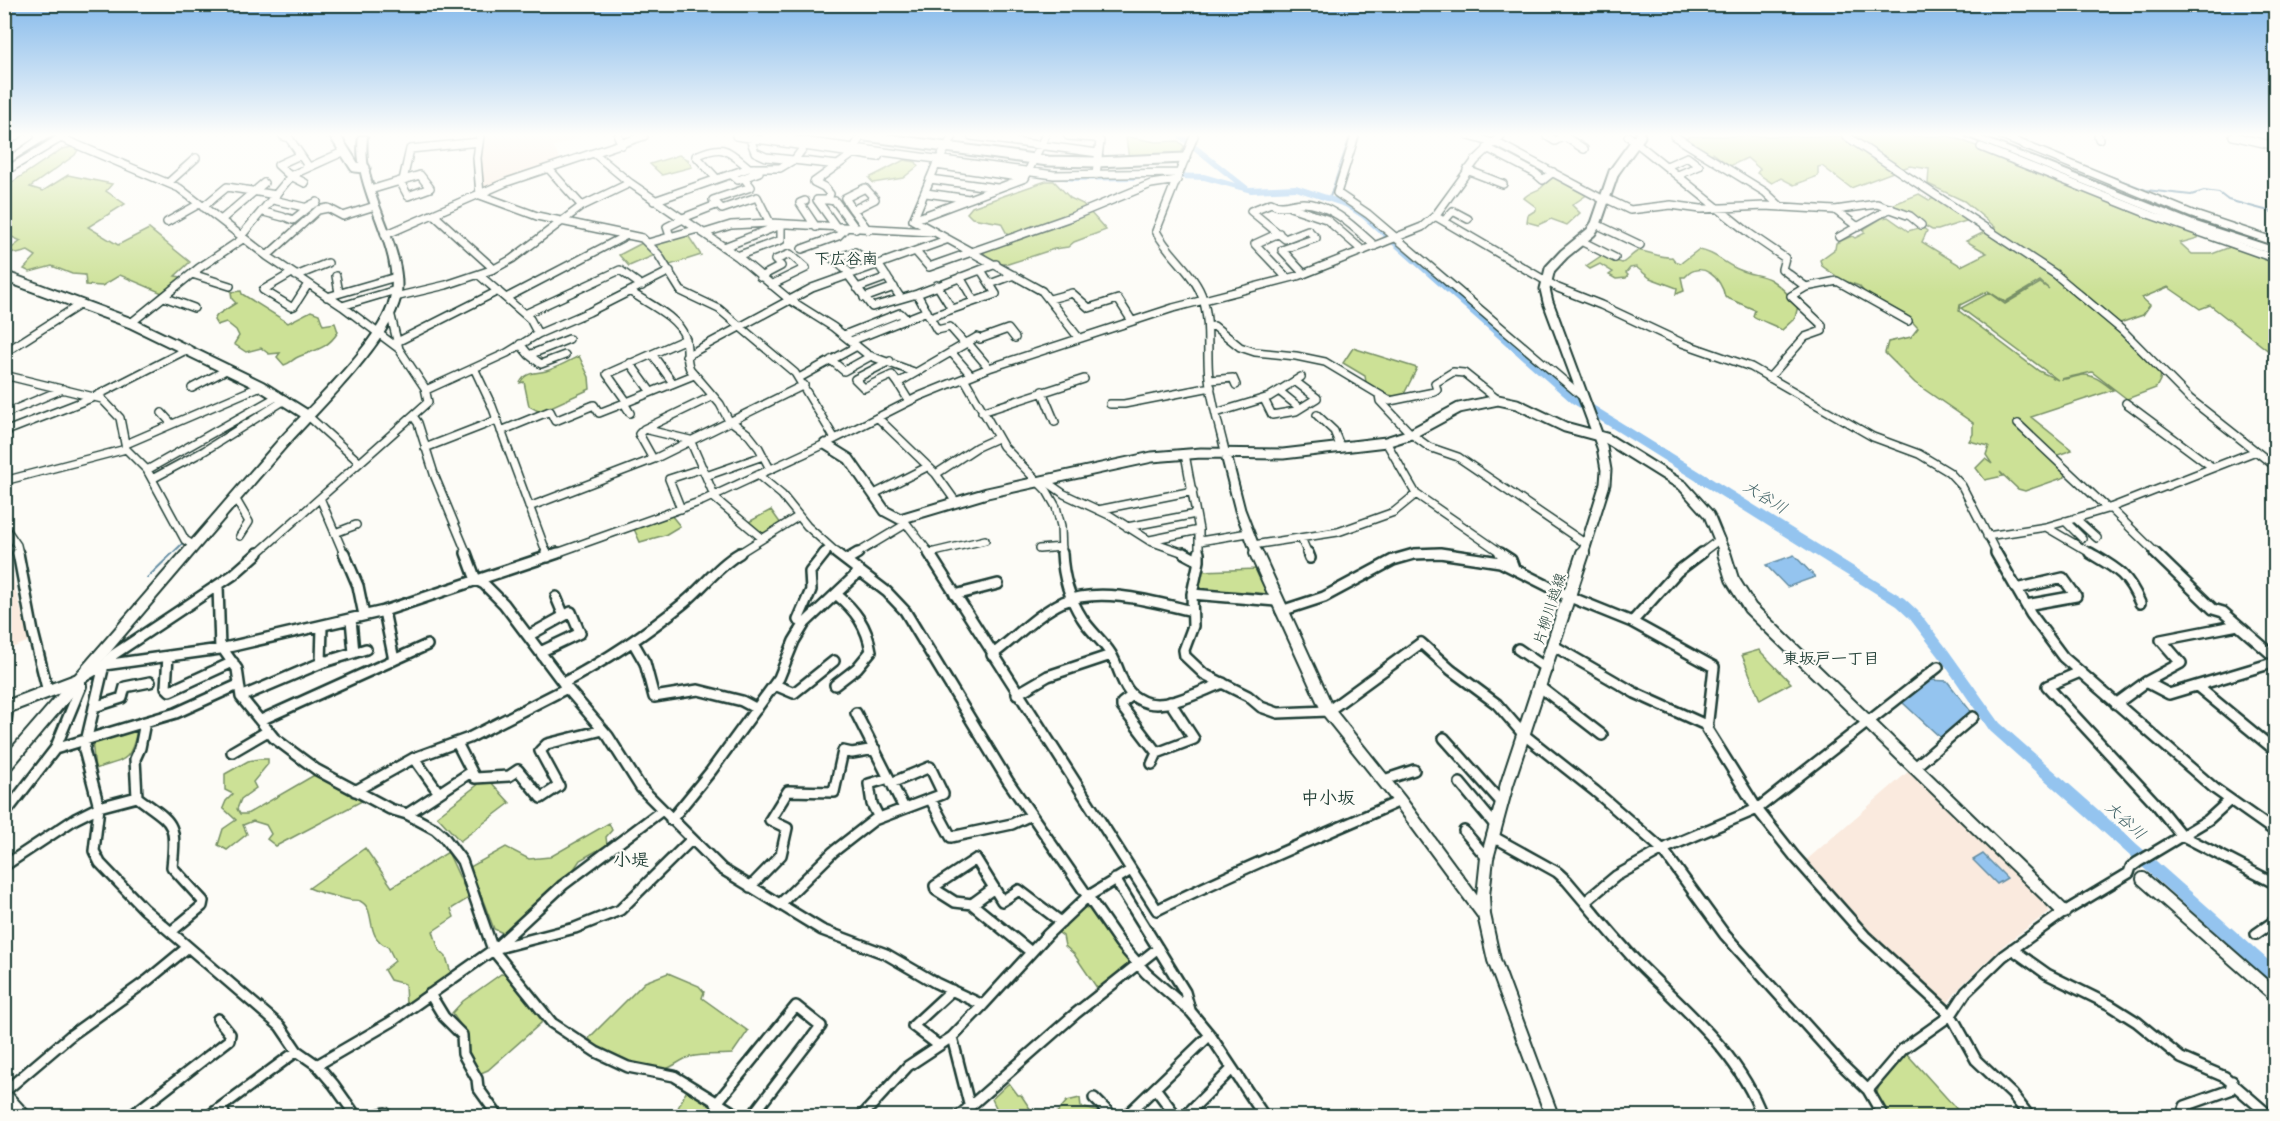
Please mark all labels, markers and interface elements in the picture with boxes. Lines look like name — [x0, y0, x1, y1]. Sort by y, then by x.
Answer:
district label: 下広谷南 — [814, 250, 878, 269]
water label: 大谷川 — [1740, 477, 1790, 519]
street label: 片柳川越線 — [1529, 570, 1571, 648]
district label: 東坂戸一丁目 — [1783, 650, 1879, 669]
district label: 中小坂 — [1301, 788, 1355, 809]
water label: 大谷川 — [2101, 798, 2149, 844]
district label: 小堤 — [613, 850, 649, 871]

